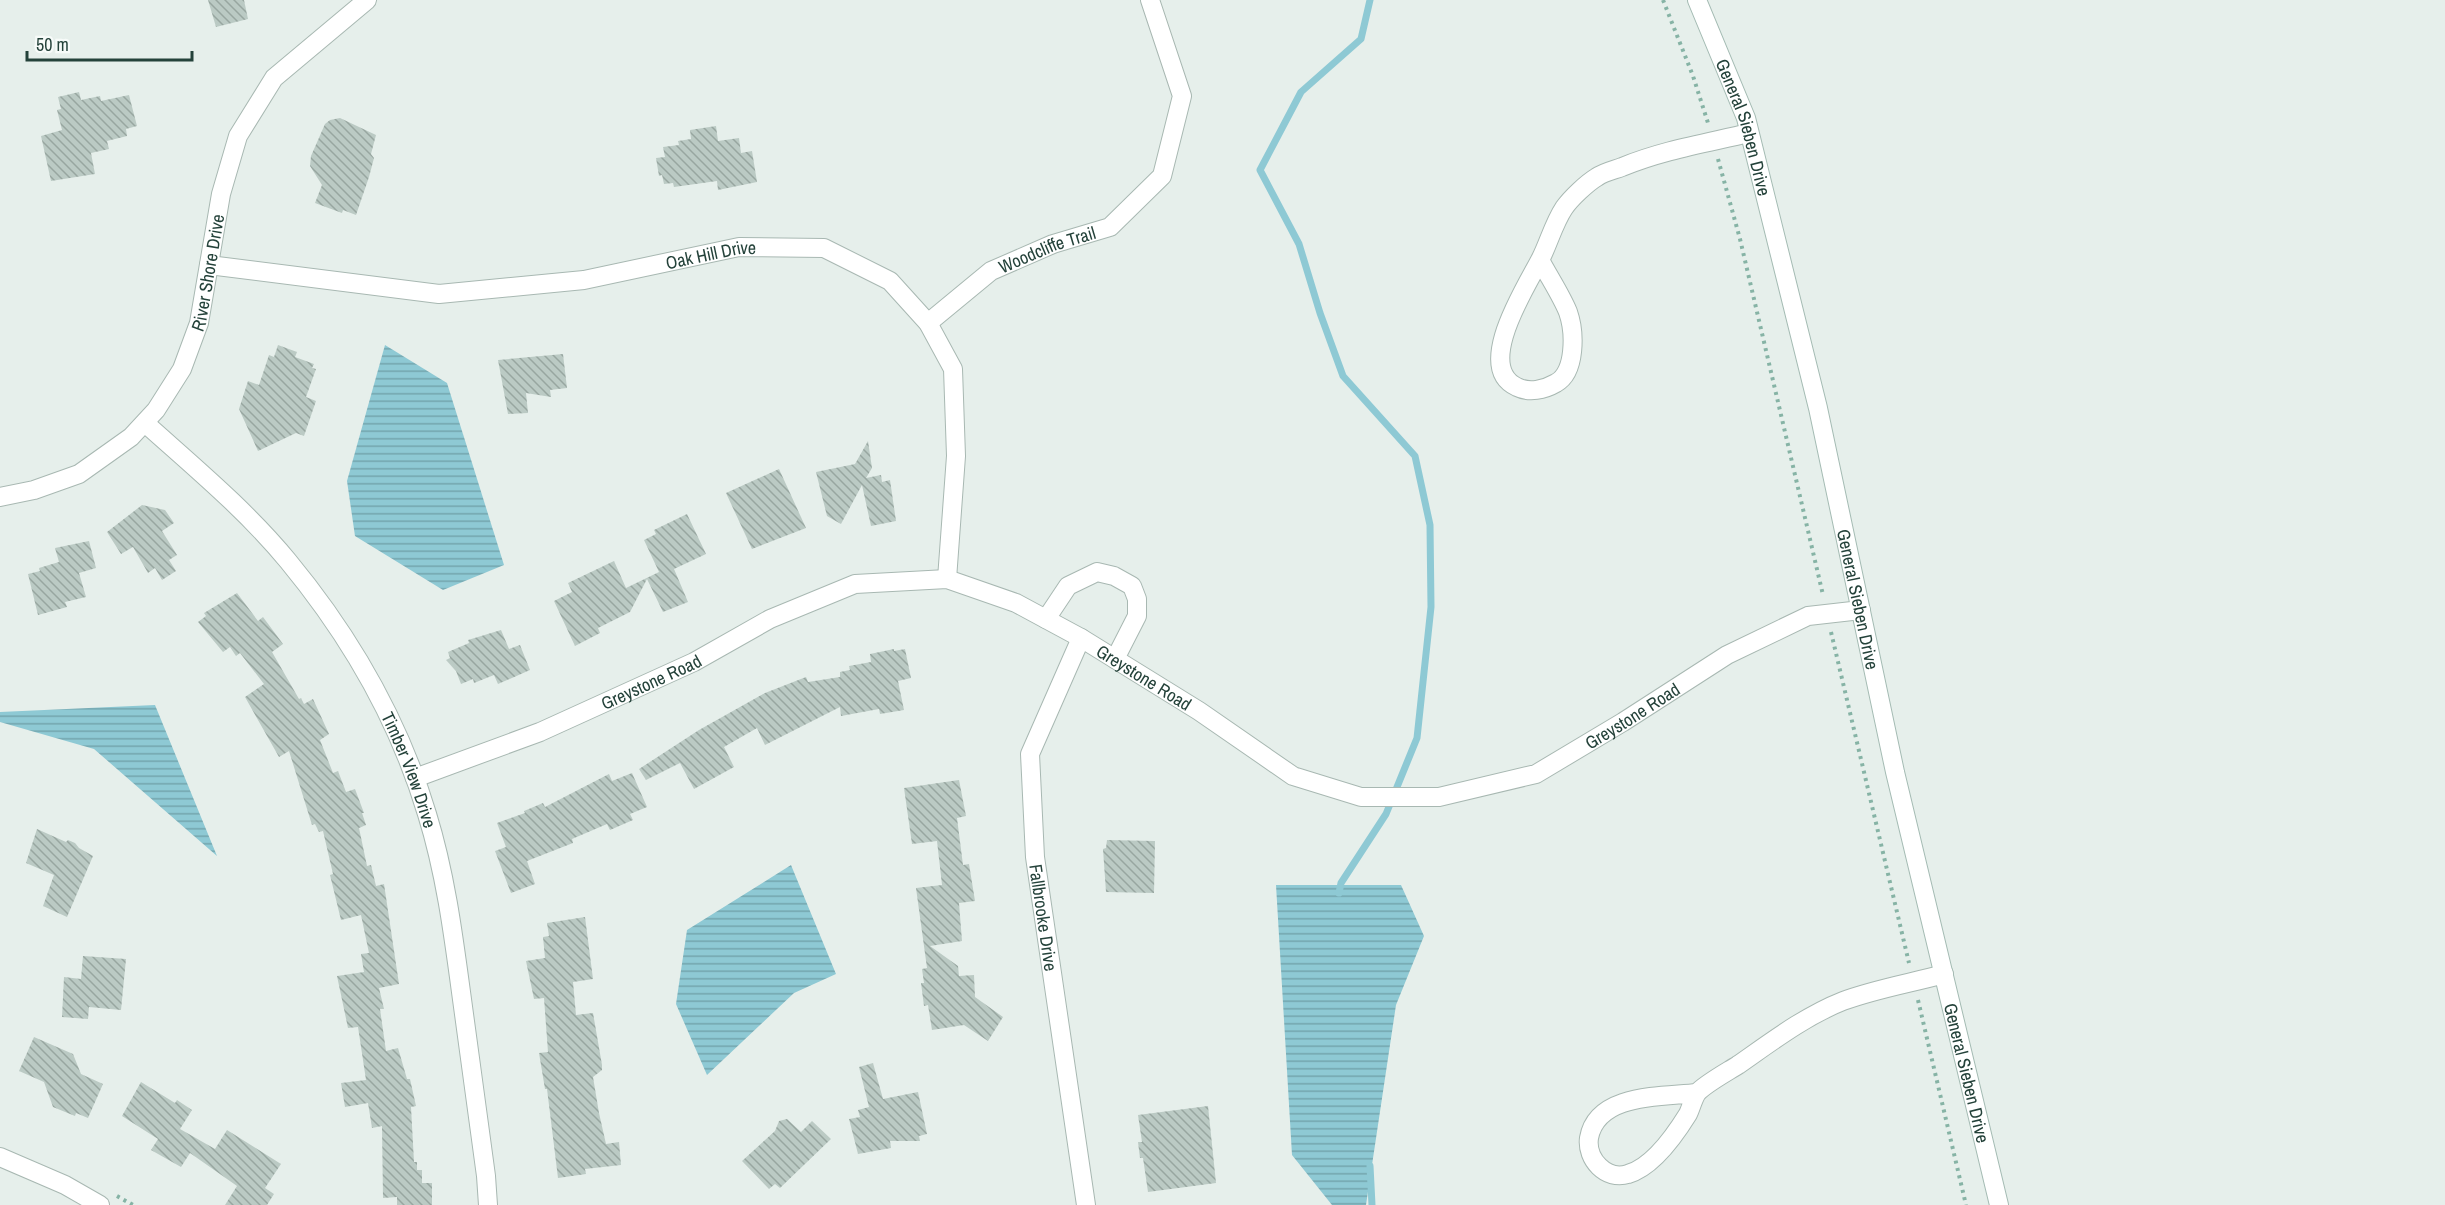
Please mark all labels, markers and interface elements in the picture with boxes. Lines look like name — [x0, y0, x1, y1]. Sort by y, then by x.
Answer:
scale bar — [27, 24, 192, 62]
text: 50 m — [36, 32, 69, 57]
street label: General Sieben Drive — [1710, 55, 1777, 198]
street label: River Shore Drive — [185, 212, 230, 335]
street label: Woodcliffe Trail — [994, 220, 1099, 279]
street label: Oak Hill Drive — [663, 234, 756, 275]
street label: General Sieben Drive — [1831, 527, 1885, 672]
street label: Greystone Road — [1092, 638, 1197, 716]
street label: Greystone Road — [597, 648, 706, 715]
street label: Greystone Road — [1580, 676, 1684, 755]
street label: Timber View Drive — [376, 707, 443, 831]
street label: Fallbrooke Drive — [1024, 862, 1064, 973]
street label: General Sieben Drive — [1938, 1000, 1996, 1145]

